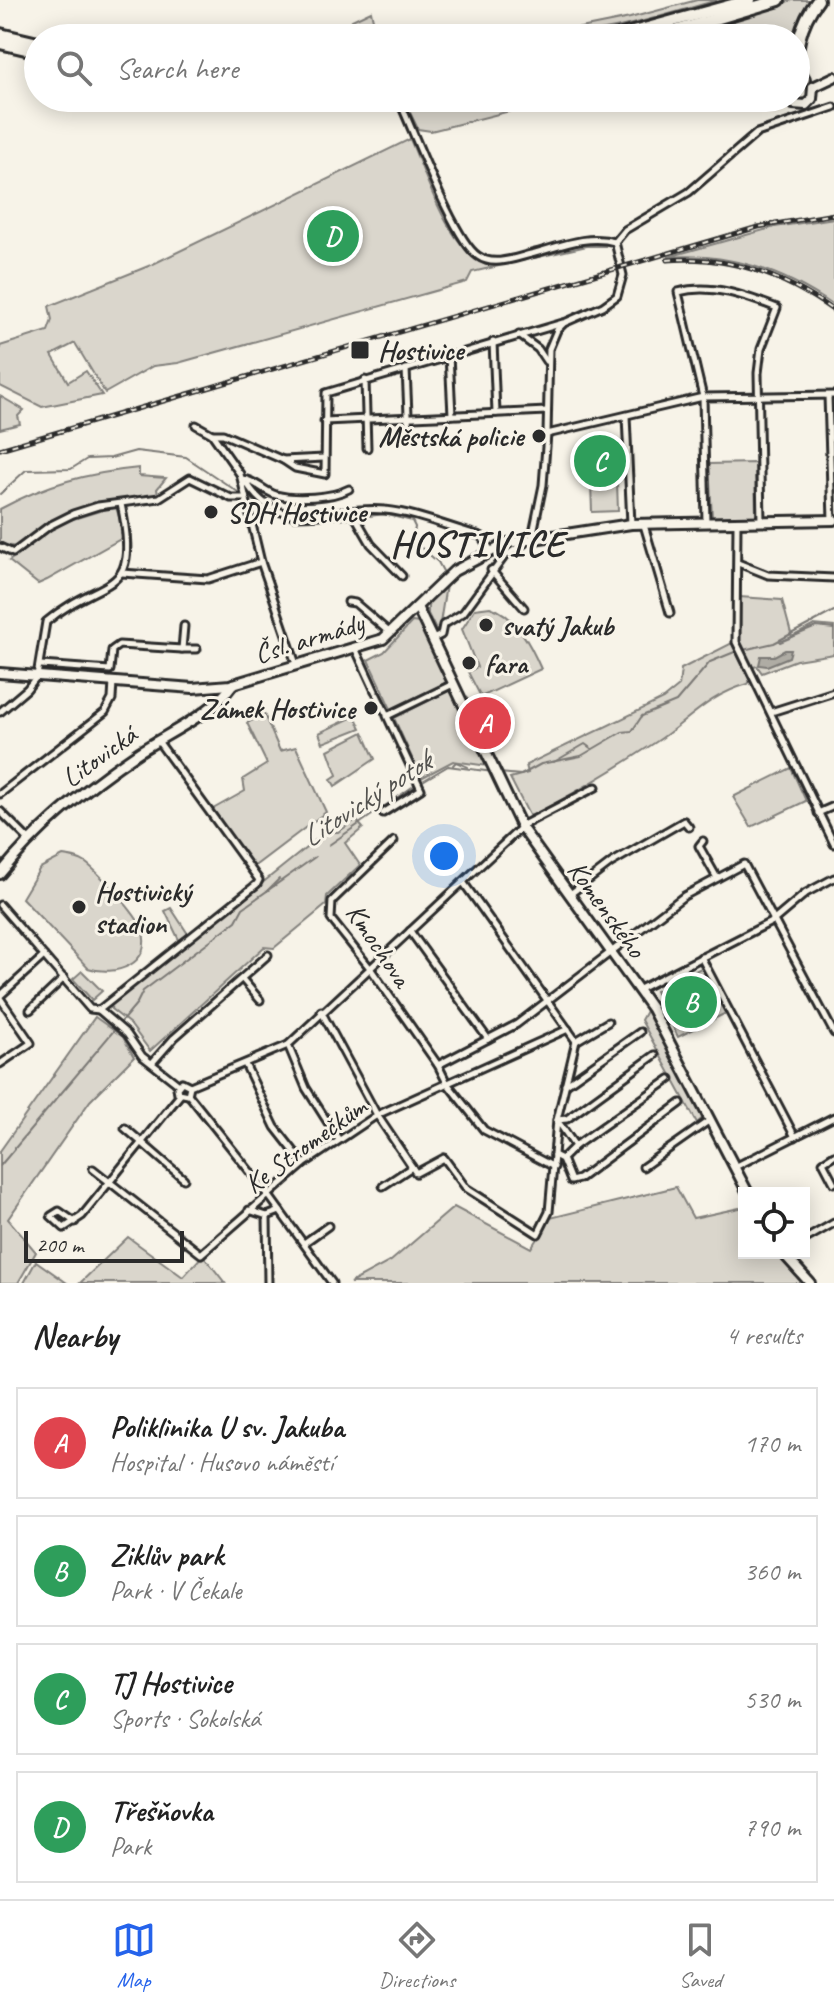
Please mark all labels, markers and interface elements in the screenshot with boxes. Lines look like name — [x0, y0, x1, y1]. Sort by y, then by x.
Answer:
search box — [24, 24, 810, 112]
icon: search — [52, 46, 96, 90]
text: Search here — [116, 49, 238, 87]
pin: D — [307, 206, 359, 266]
place label: Hostivice — [378, 333, 466, 368]
marker: Hostivice — [349, 339, 371, 361]
place label: Městská policie — [378, 419, 526, 454]
marker: Městská policie — [530, 427, 548, 445]
pin: C — [574, 431, 626, 491]
place label: SDH Hostivice — [227, 495, 368, 530]
marker: SDH Hostivice — [202, 503, 220, 521]
district label: HOSTIVICE — [390, 521, 569, 567]
street label: Čsl. armády — [250, 604, 370, 671]
place label: svatý Jakub — [502, 608, 615, 643]
marker: svatý Jakub — [477, 616, 495, 634]
place label: fara — [485, 646, 530, 681]
marker: fara — [460, 654, 478, 672]
place label: Zámek Hostivice — [200, 691, 358, 726]
pin: A — [459, 693, 511, 753]
marker: Zámek Hostivice — [362, 699, 380, 717]
street label: Litovická — [55, 716, 145, 795]
water label: Litovický potok — [294, 740, 443, 855]
your location — [424, 836, 464, 876]
street label: Komenského — [560, 854, 655, 966]
place label: Hostivický stadion — [95, 874, 194, 941]
street label: Kmochova — [338, 897, 421, 996]
marker: Hostivický stadion — [70, 898, 88, 916]
pin: B — [665, 972, 717, 1032]
street label: Ke Stromečkům — [237, 1088, 375, 1201]
map controls — [738, 1187, 810, 1259]
button: locate — [738, 1187, 810, 1259]
scale bar — [24, 1227, 184, 1263]
text: 200 m — [36, 1231, 83, 1259]
text: Nearby — [32, 1314, 118, 1357]
text: 4 results — [726, 1319, 802, 1352]
text: Poliklinika U sv. Jakuba — [110, 1408, 344, 1446]
text: A — [53, 1427, 67, 1460]
text: 170 m — [744, 1427, 800, 1460]
text: Hospital · Husovo náměstí — [110, 1446, 333, 1479]
text: Ziklův park — [110, 1536, 223, 1574]
text: B — [53, 1555, 67, 1588]
text: 360 m — [744, 1555, 800, 1588]
text: Park · V Čekale — [110, 1574, 241, 1607]
text: TJ Hostivice — [110, 1664, 232, 1702]
text: C — [54, 1683, 66, 1716]
text: 530 m — [744, 1683, 800, 1716]
text: Sports · Sokolská — [110, 1702, 260, 1735]
text: Třešňovka — [110, 1792, 213, 1830]
text: D — [52, 1811, 68, 1844]
text: 790 m — [744, 1811, 800, 1844]
text: Park — [110, 1830, 151, 1863]
tab: Map — [112, 1918, 156, 1994]
tab: Directions — [379, 1918, 455, 1994]
tab: Saved — [678, 1918, 722, 1994]

